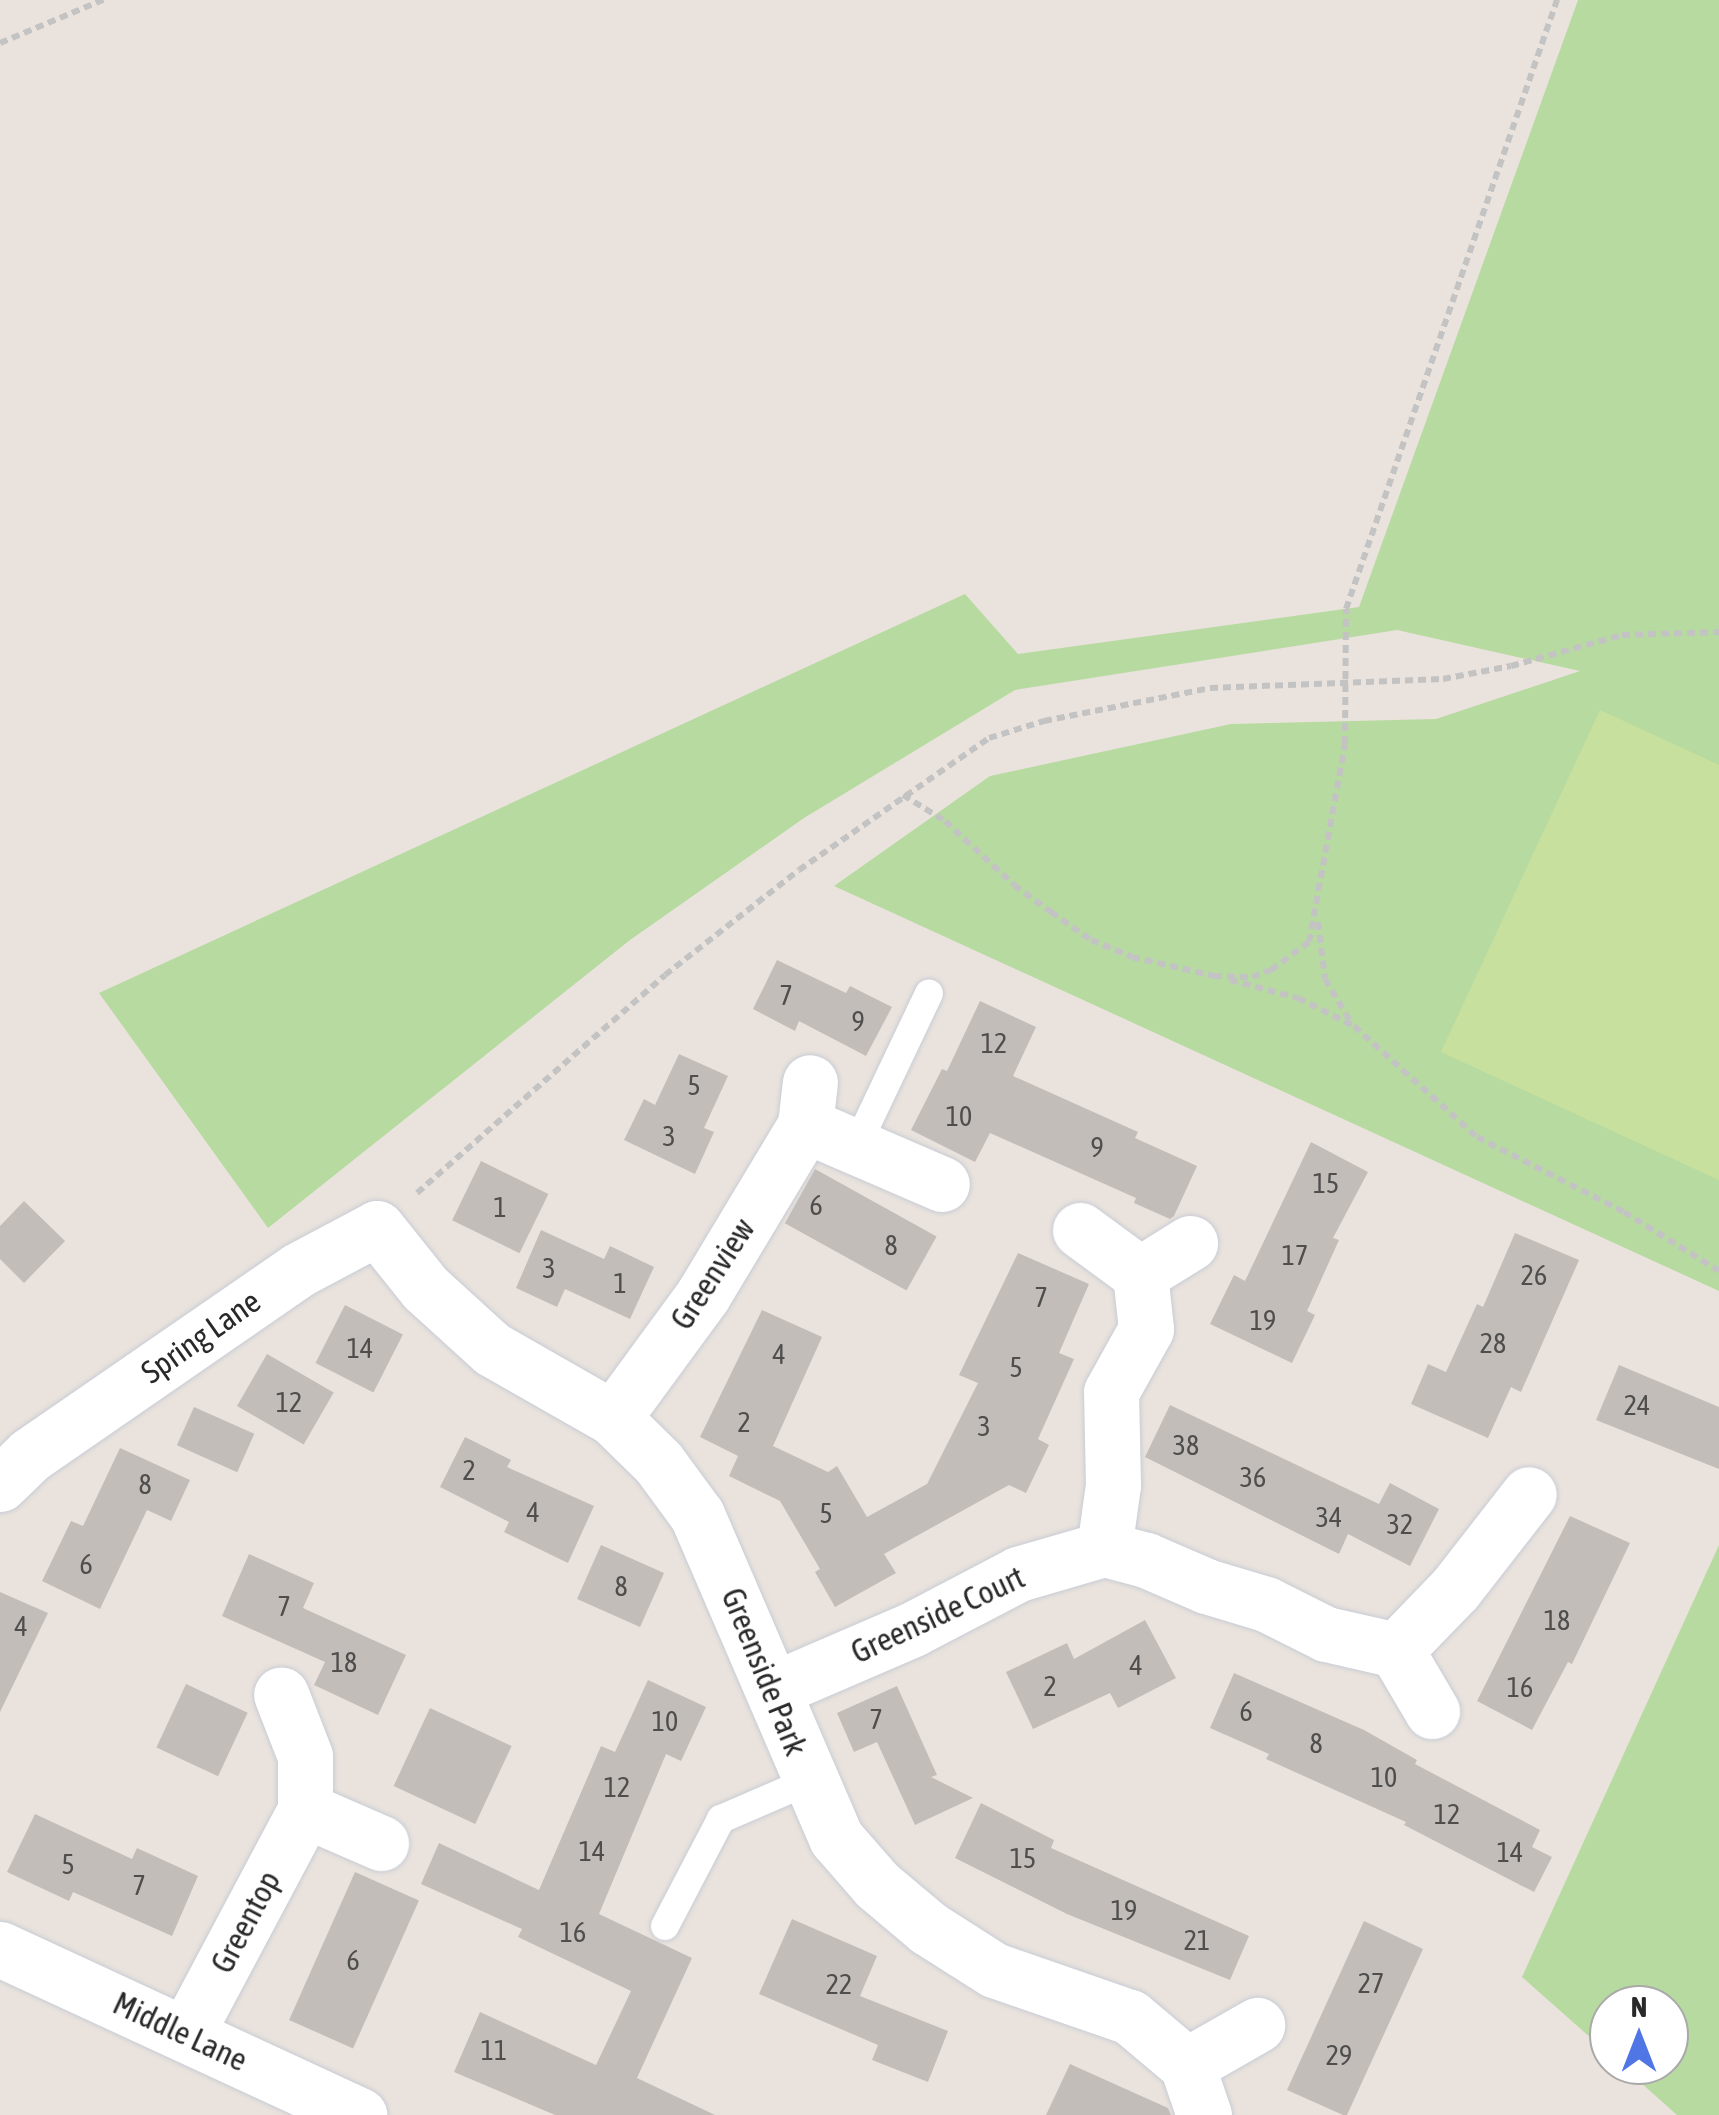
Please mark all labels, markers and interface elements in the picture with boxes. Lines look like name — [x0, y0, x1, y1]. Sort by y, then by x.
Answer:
house number: 7 — [779, 978, 793, 1012]
house number: 9 — [851, 1004, 865, 1038]
house number: 12 — [981, 1026, 1007, 1060]
house number: 5 — [687, 1068, 701, 1102]
house number: 10 — [946, 1099, 972, 1133]
house number: 3 — [662, 1119, 676, 1153]
house number: 9 — [1090, 1130, 1104, 1164]
house number: 15 — [1313, 1166, 1339, 1200]
house number: 6 — [809, 1188, 823, 1222]
house number: 1 — [493, 1190, 507, 1224]
street label: Greenview — [663, 1211, 763, 1337]
house number: 8 — [884, 1228, 898, 1262]
house number: 17 — [1282, 1238, 1308, 1272]
house number: 3 — [542, 1251, 556, 1285]
house number: 26 — [1521, 1258, 1547, 1292]
house number: 1 — [613, 1266, 627, 1300]
house number: 7 — [1034, 1280, 1048, 1314]
street label: Spring Lane — [134, 1282, 268, 1392]
house number: 19 — [1250, 1303, 1276, 1337]
house number: 28 — [1480, 1326, 1506, 1360]
house number: 14 — [347, 1331, 373, 1365]
house number: 4 — [772, 1337, 786, 1371]
house number: 5 — [1009, 1350, 1023, 1384]
house number: 12 — [276, 1385, 302, 1419]
house number: 24 — [1624, 1388, 1650, 1422]
house number: 2 — [737, 1405, 751, 1439]
house number: 3 — [977, 1409, 991, 1443]
house number: 38 — [1173, 1428, 1199, 1462]
house number: 2 — [462, 1453, 476, 1487]
house number: 36 — [1240, 1460, 1266, 1494]
house number: 8 — [138, 1467, 152, 1501]
house number: 4 — [526, 1495, 540, 1529]
house number: 5 — [819, 1496, 833, 1530]
house number: 34 — [1316, 1500, 1342, 1534]
house number: 32 — [1387, 1507, 1413, 1541]
house number: 6 — [79, 1547, 93, 1581]
street label: Greenside Court — [845, 1558, 1031, 1672]
house number: 8 — [614, 1569, 628, 1603]
street label: Greenside Park — [713, 1583, 815, 1761]
house number: 7 — [277, 1589, 291, 1623]
house number: 18 — [1544, 1603, 1570, 1637]
house number: 4 — [14, 1609, 28, 1643]
house number: 18 — [331, 1645, 357, 1679]
house number: 4 — [1129, 1648, 1143, 1682]
house number: 2 — [1043, 1669, 1057, 1703]
house number: 16 — [1507, 1670, 1533, 1704]
house number: 6 — [1239, 1694, 1253, 1728]
house number: 7 — [869, 1702, 883, 1736]
house number: 10 — [652, 1704, 678, 1738]
house number: 8 — [1309, 1726, 1323, 1760]
house number: 10 — [1371, 1760, 1397, 1794]
house number: 12 — [604, 1770, 630, 1804]
house number: 12 — [1434, 1797, 1460, 1831]
house number: 14 — [579, 1834, 605, 1868]
house number: 14 — [1497, 1835, 1523, 1869]
house number: 15 — [1010, 1841, 1036, 1875]
house number: 5 — [61, 1847, 75, 1881]
street label: Greentop — [203, 1864, 289, 1980]
house number: 7 — [132, 1868, 146, 1902]
house number: 19 — [1111, 1893, 1137, 1927]
house number: 16 — [560, 1915, 586, 1949]
house number: 21 — [1184, 1923, 1210, 1957]
house number: 6 — [346, 1943, 360, 1977]
house number: 27 — [1358, 1966, 1384, 2000]
house number: 22 — [826, 1967, 852, 2001]
street label: Middle Lane — [107, 1984, 253, 2080]
north arrow — [1589, 1985, 1689, 2085]
text: N — [1631, 1991, 1647, 2023]
house number: 11 — [481, 2033, 507, 2067]
house number: 29 — [1326, 2038, 1352, 2072]

